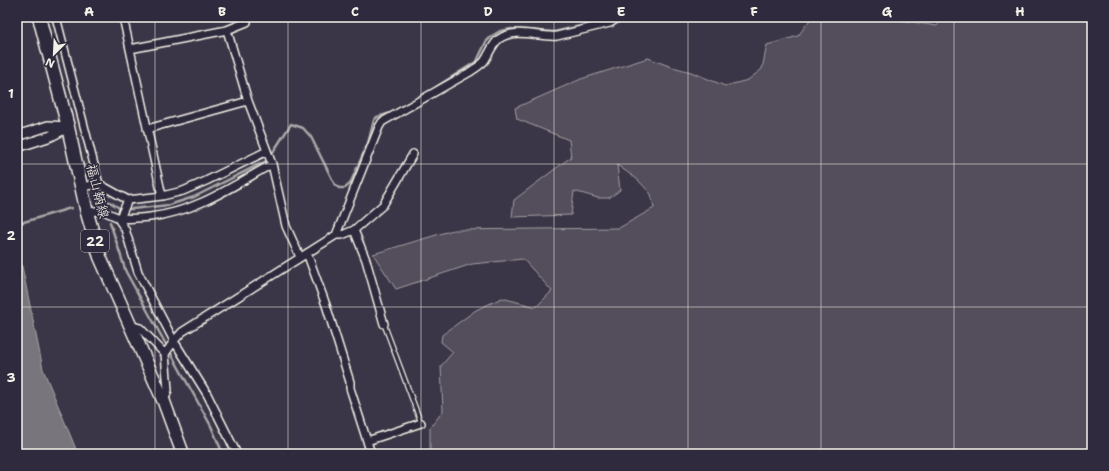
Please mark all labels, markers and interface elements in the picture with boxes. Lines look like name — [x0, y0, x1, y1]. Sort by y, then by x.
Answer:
text: A — [84, 3, 94, 20]
text: B — [218, 3, 226, 20]
text: C — [351, 3, 359, 20]
text: D — [483, 3, 493, 20]
text: E — [617, 3, 626, 20]
text: F — [750, 3, 758, 20]
text: G — [882, 3, 893, 20]
text: H — [1015, 3, 1025, 20]
north arrow — [34, 34, 74, 74]
text: N — [43, 54, 57, 71]
text: 1 — [8, 85, 14, 102]
street label: 福山鞆線 — [82, 162, 114, 220]
text: 2 — [6, 227, 16, 244]
road number: 22 — [81, 230, 109, 252]
text: 3 — [6, 369, 16, 386]

